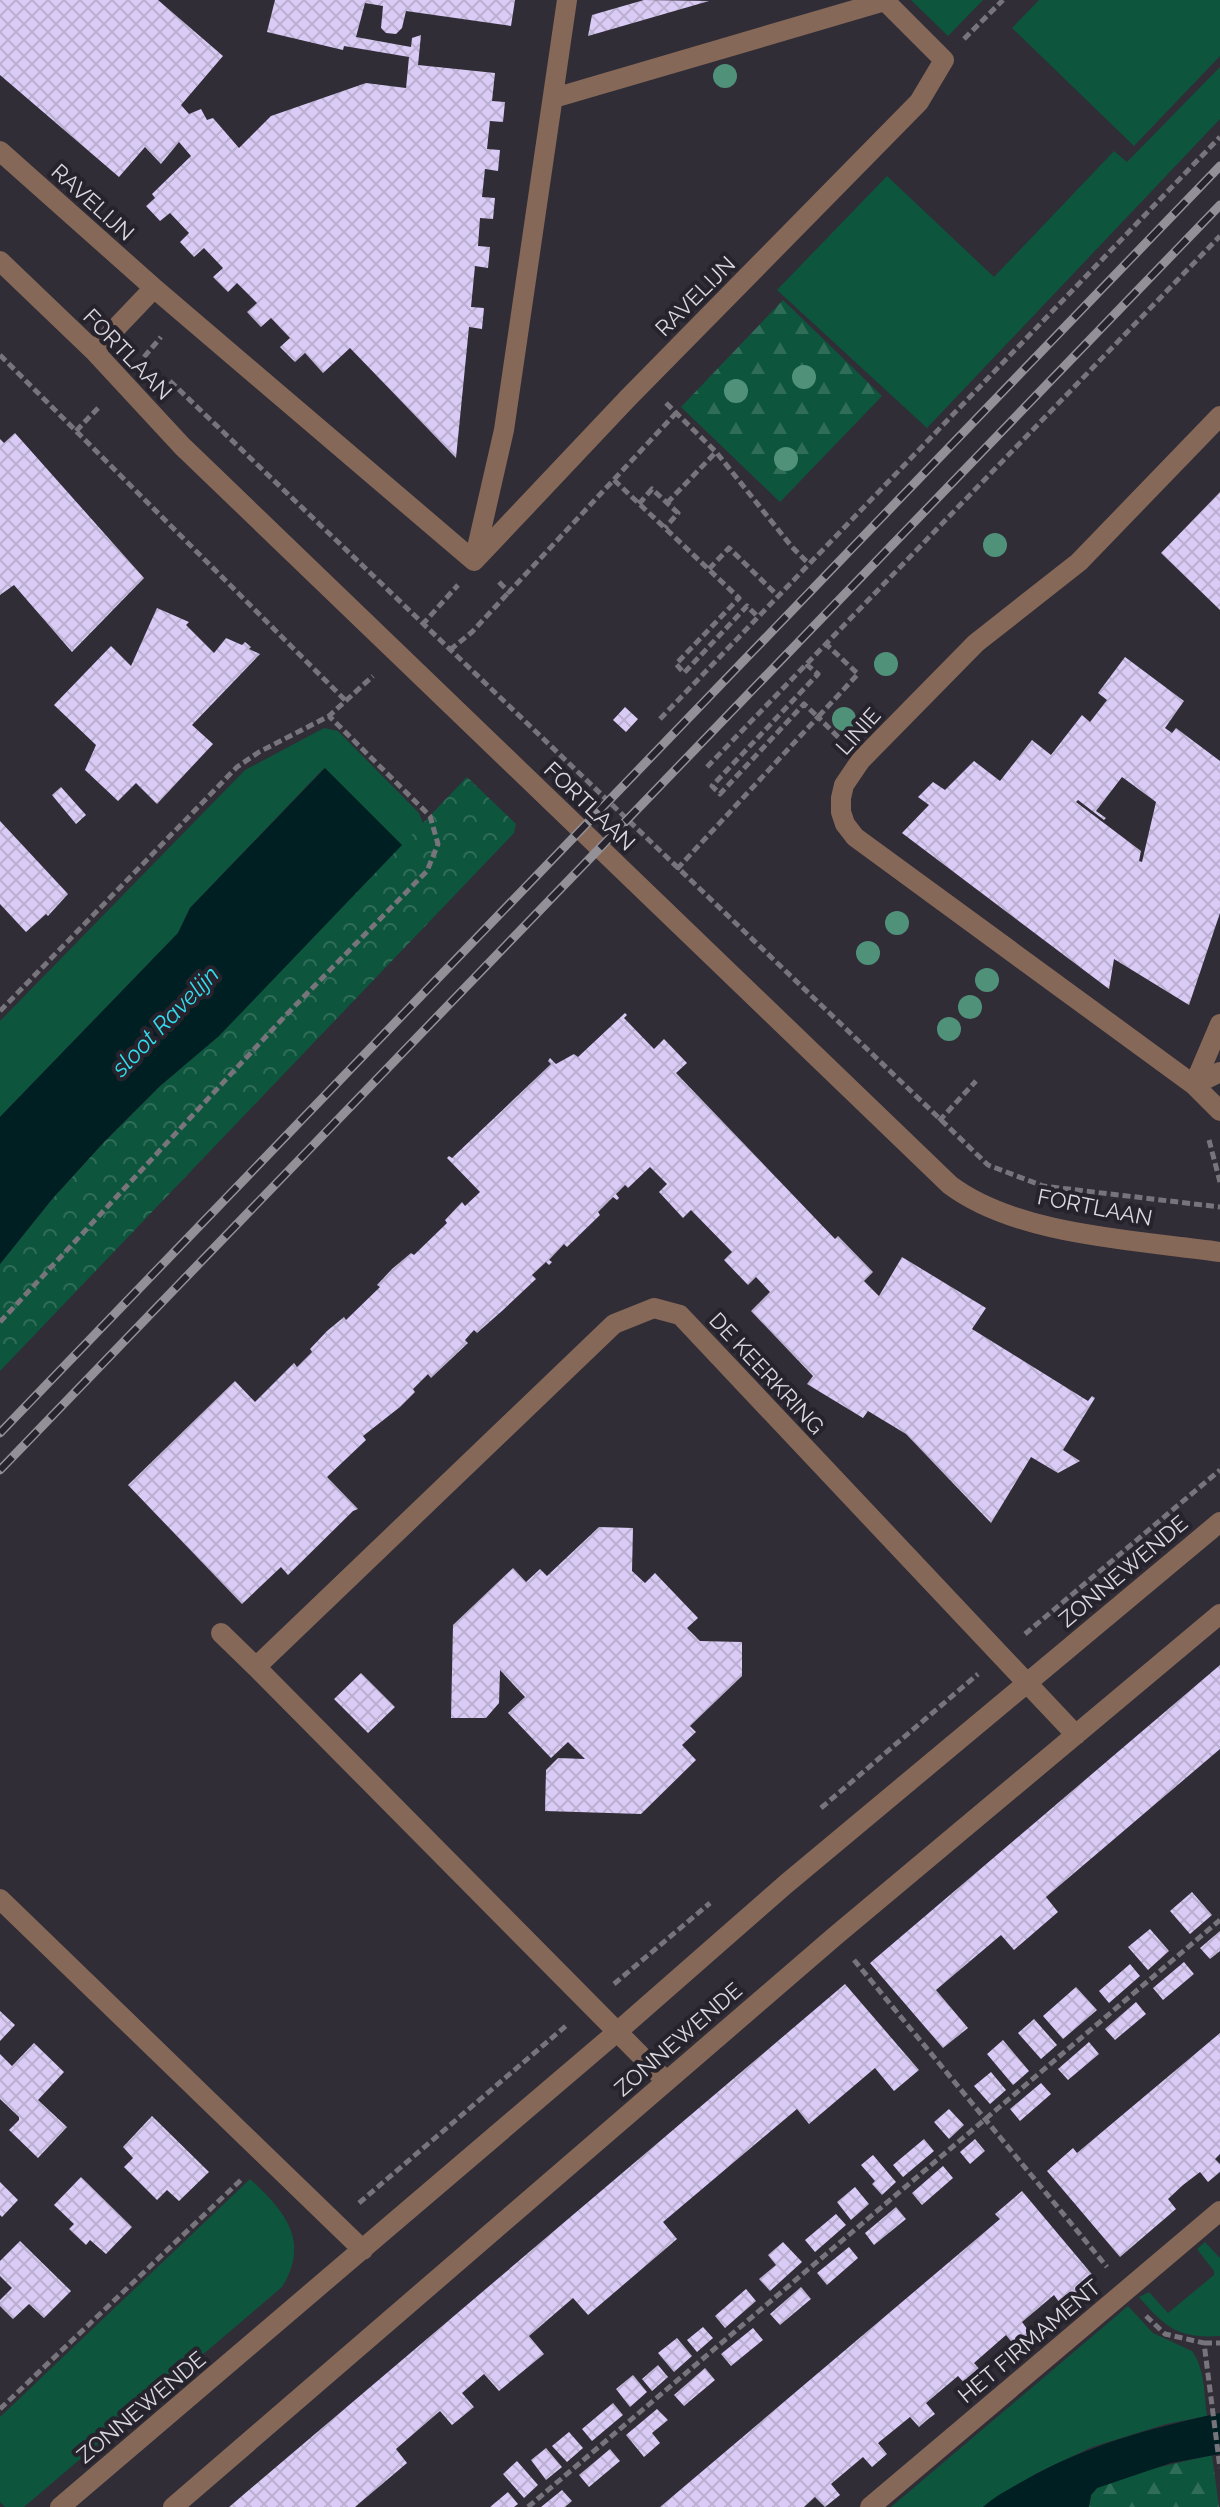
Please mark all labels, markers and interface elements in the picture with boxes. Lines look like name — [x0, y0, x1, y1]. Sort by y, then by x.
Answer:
street label: RAVELIJN — [46, 158, 140, 246]
street label: RAVELIJN — [650, 251, 740, 341]
street label: FORTLAAN — [78, 303, 178, 405]
street label: LINIE — [830, 702, 886, 760]
street label: FORTLAAN — [539, 756, 641, 856]
water label: sloot Ravelijn — [105, 960, 225, 1083]
street label: FORTLAAN — [1035, 1183, 1155, 1231]
street label: DE KEERKRING — [704, 1307, 830, 1439]
street label: ZONNEWENDE — [1053, 1510, 1193, 1632]
street label: ZONNEWENDE — [609, 1977, 747, 2101]
street label: HET FIRMAMENT — [952, 2273, 1106, 2408]
street label: ZONNEWENDE — [71, 2346, 211, 2468]

